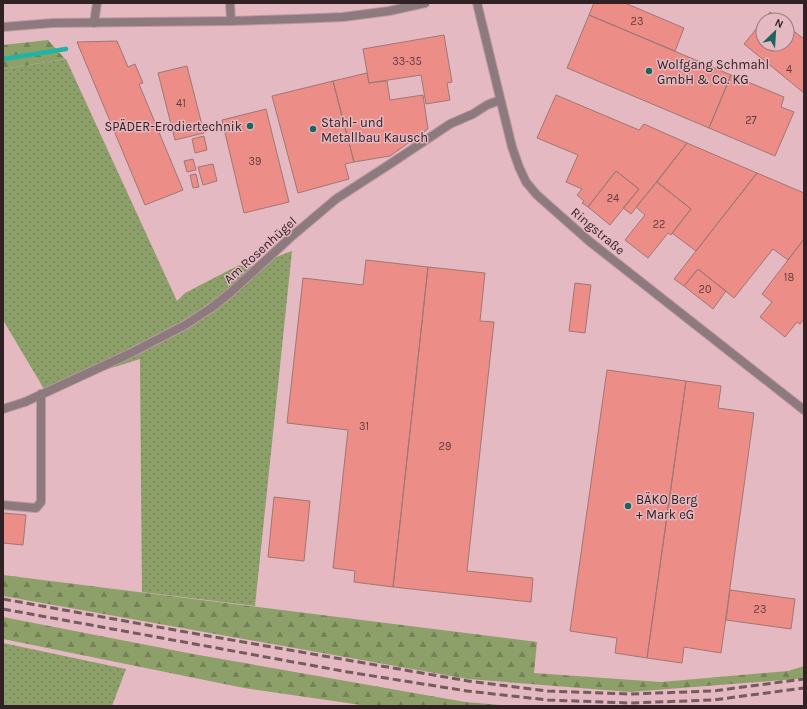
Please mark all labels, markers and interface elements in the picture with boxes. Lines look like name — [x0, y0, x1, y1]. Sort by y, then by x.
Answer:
north arrow — [755, 12, 795, 52]
house number: 23 — [631, 15, 643, 28]
text: N — [773, 16, 785, 31]
house number: 33-35 — [392, 55, 422, 68]
place label: Wolfgang Schmahl GmbH & Co. KG — [657, 57, 769, 87]
house number: 4 — [786, 63, 792, 76]
marker: Wolfgang Schmahl GmbH & Co. KG — [644, 66, 654, 76]
house number: 41 — [176, 97, 186, 110]
house number: 27 — [745, 114, 757, 127]
place label: Stahl- und Metallbau Kausch — [321, 115, 428, 145]
place label: SPÄDER-Erodiertechnik — [104, 118, 242, 134]
marker: SPÄDER-Erodiertechnik — [245, 121, 255, 131]
marker: Stahl- und Metallbau Kausch — [308, 124, 318, 134]
house number: 39 — [249, 155, 261, 168]
house number: 24 — [607, 192, 619, 205]
street label: Ringstraße — [568, 204, 628, 258]
street label: Am Rosenhügel — [221, 213, 299, 287]
house number: 22 — [653, 218, 665, 231]
house number: 18 — [784, 271, 794, 284]
house number: 20 — [699, 283, 711, 296]
house number: 31 — [359, 420, 369, 433]
house number: 29 — [439, 440, 451, 453]
place label: BÄKO Berg + Mark eG — [636, 491, 698, 522]
marker: BÄKO Berg + Mark eG — [623, 501, 633, 511]
house number: 23 — [754, 603, 766, 616]

